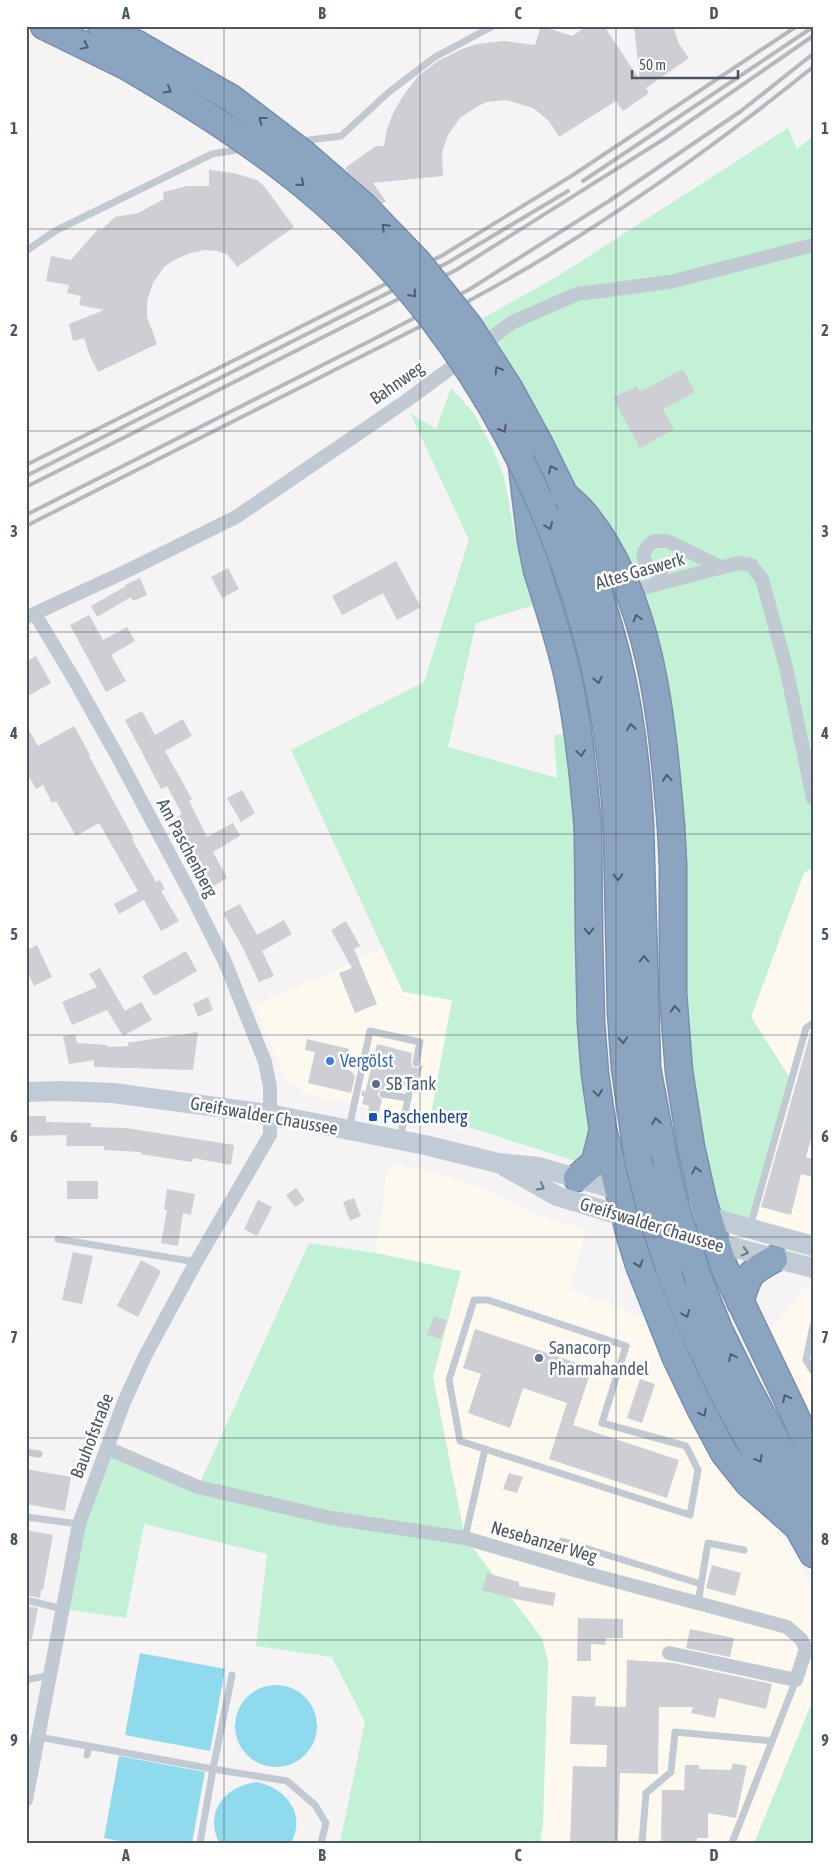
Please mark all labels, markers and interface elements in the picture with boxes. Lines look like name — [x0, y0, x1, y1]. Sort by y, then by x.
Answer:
text: A — [121, 4, 130, 22]
text: B — [318, 4, 326, 22]
text: C — [514, 4, 522, 22]
text: D — [710, 4, 719, 22]
one-way arrow — [80, 40, 89, 50]
scale bar — [632, 48, 738, 80]
text: 50 m — [639, 56, 666, 73]
one-way arrow — [163, 84, 172, 94]
one-way arrow — [259, 118, 268, 126]
text: 1 — [10, 119, 18, 137]
text: 1 — [821, 119, 829, 137]
one-way arrow — [295, 178, 304, 186]
one-way arrow — [382, 223, 391, 232]
one-way arrow — [407, 289, 416, 298]
text: 2 — [10, 321, 18, 339]
text: 2 — [821, 321, 829, 339]
street label: Bahnweg — [366, 356, 428, 409]
one-way arrow — [495, 367, 505, 376]
one-way arrow — [497, 424, 507, 433]
one-way arrow — [548, 465, 558, 474]
one-way arrow — [543, 521, 554, 530]
text: 3 — [10, 522, 18, 540]
text: 3 — [821, 522, 829, 540]
street label: Altes Gaswerk — [593, 548, 687, 593]
one-way arrow — [632, 614, 643, 623]
one-way arrow — [593, 676, 603, 685]
one-way arrow — [626, 722, 636, 731]
text: 4 — [9, 724, 18, 742]
text: 4 — [820, 724, 829, 742]
one-way arrow — [575, 750, 586, 758]
one-way arrow — [662, 774, 673, 782]
street label: Am Paschenberg — [153, 795, 222, 901]
one-way arrow — [613, 874, 623, 882]
text: 5 — [10, 925, 18, 943]
text: 5 — [821, 925, 829, 943]
one-way arrow — [584, 928, 594, 936]
one-way arrow — [639, 955, 649, 963]
one-way arrow — [669, 1005, 680, 1013]
one-way arrow — [617, 1036, 628, 1044]
place label: Vergölst — [340, 1050, 393, 1071]
marker: Vergölst — [324, 1055, 336, 1067]
place label: SB Tank — [386, 1073, 436, 1094]
marker: SB Tank — [370, 1078, 382, 1090]
one-way arrow — [592, 1090, 603, 1098]
street label: Greifswalder Chaussee — [189, 1092, 339, 1139]
place label: Paschenberg — [383, 1106, 468, 1127]
marker: Paschenberg — [367, 1111, 379, 1123]
one-way arrow — [652, 1117, 662, 1125]
text: 6 — [10, 1127, 18, 1145]
text: 6 — [821, 1127, 829, 1145]
one-way arrow — [692, 1166, 702, 1175]
one-way arrow — [535, 1181, 544, 1191]
street label: Greifswalder Chaussee — [578, 1193, 727, 1256]
one-way arrow — [740, 1246, 748, 1256]
one-way arrow — [633, 1259, 643, 1268]
one-way arrow — [680, 1309, 691, 1318]
text: 7 — [10, 1328, 18, 1346]
text: 7 — [821, 1328, 829, 1346]
place label: Sanacorp Pharmahandel — [549, 1337, 649, 1379]
marker: Sanacorp Pharmahandel — [533, 1352, 545, 1364]
one-way arrow — [727, 1353, 738, 1362]
street label: Bauhofstraße — [66, 1390, 117, 1481]
one-way arrow — [782, 1394, 792, 1403]
one-way arrow — [696, 1408, 706, 1417]
one-way arrow — [753, 1454, 763, 1463]
street label: Nesebanzer Weg — [489, 1516, 600, 1567]
text: 8 — [10, 1530, 18, 1548]
text: 8 — [821, 1530, 829, 1548]
text: 9 — [10, 1731, 18, 1749]
text: 9 — [821, 1731, 829, 1749]
text: A — [121, 1846, 130, 1864]
text: B — [318, 1846, 326, 1864]
text: C — [514, 1846, 522, 1864]
text: D — [710, 1846, 719, 1864]

